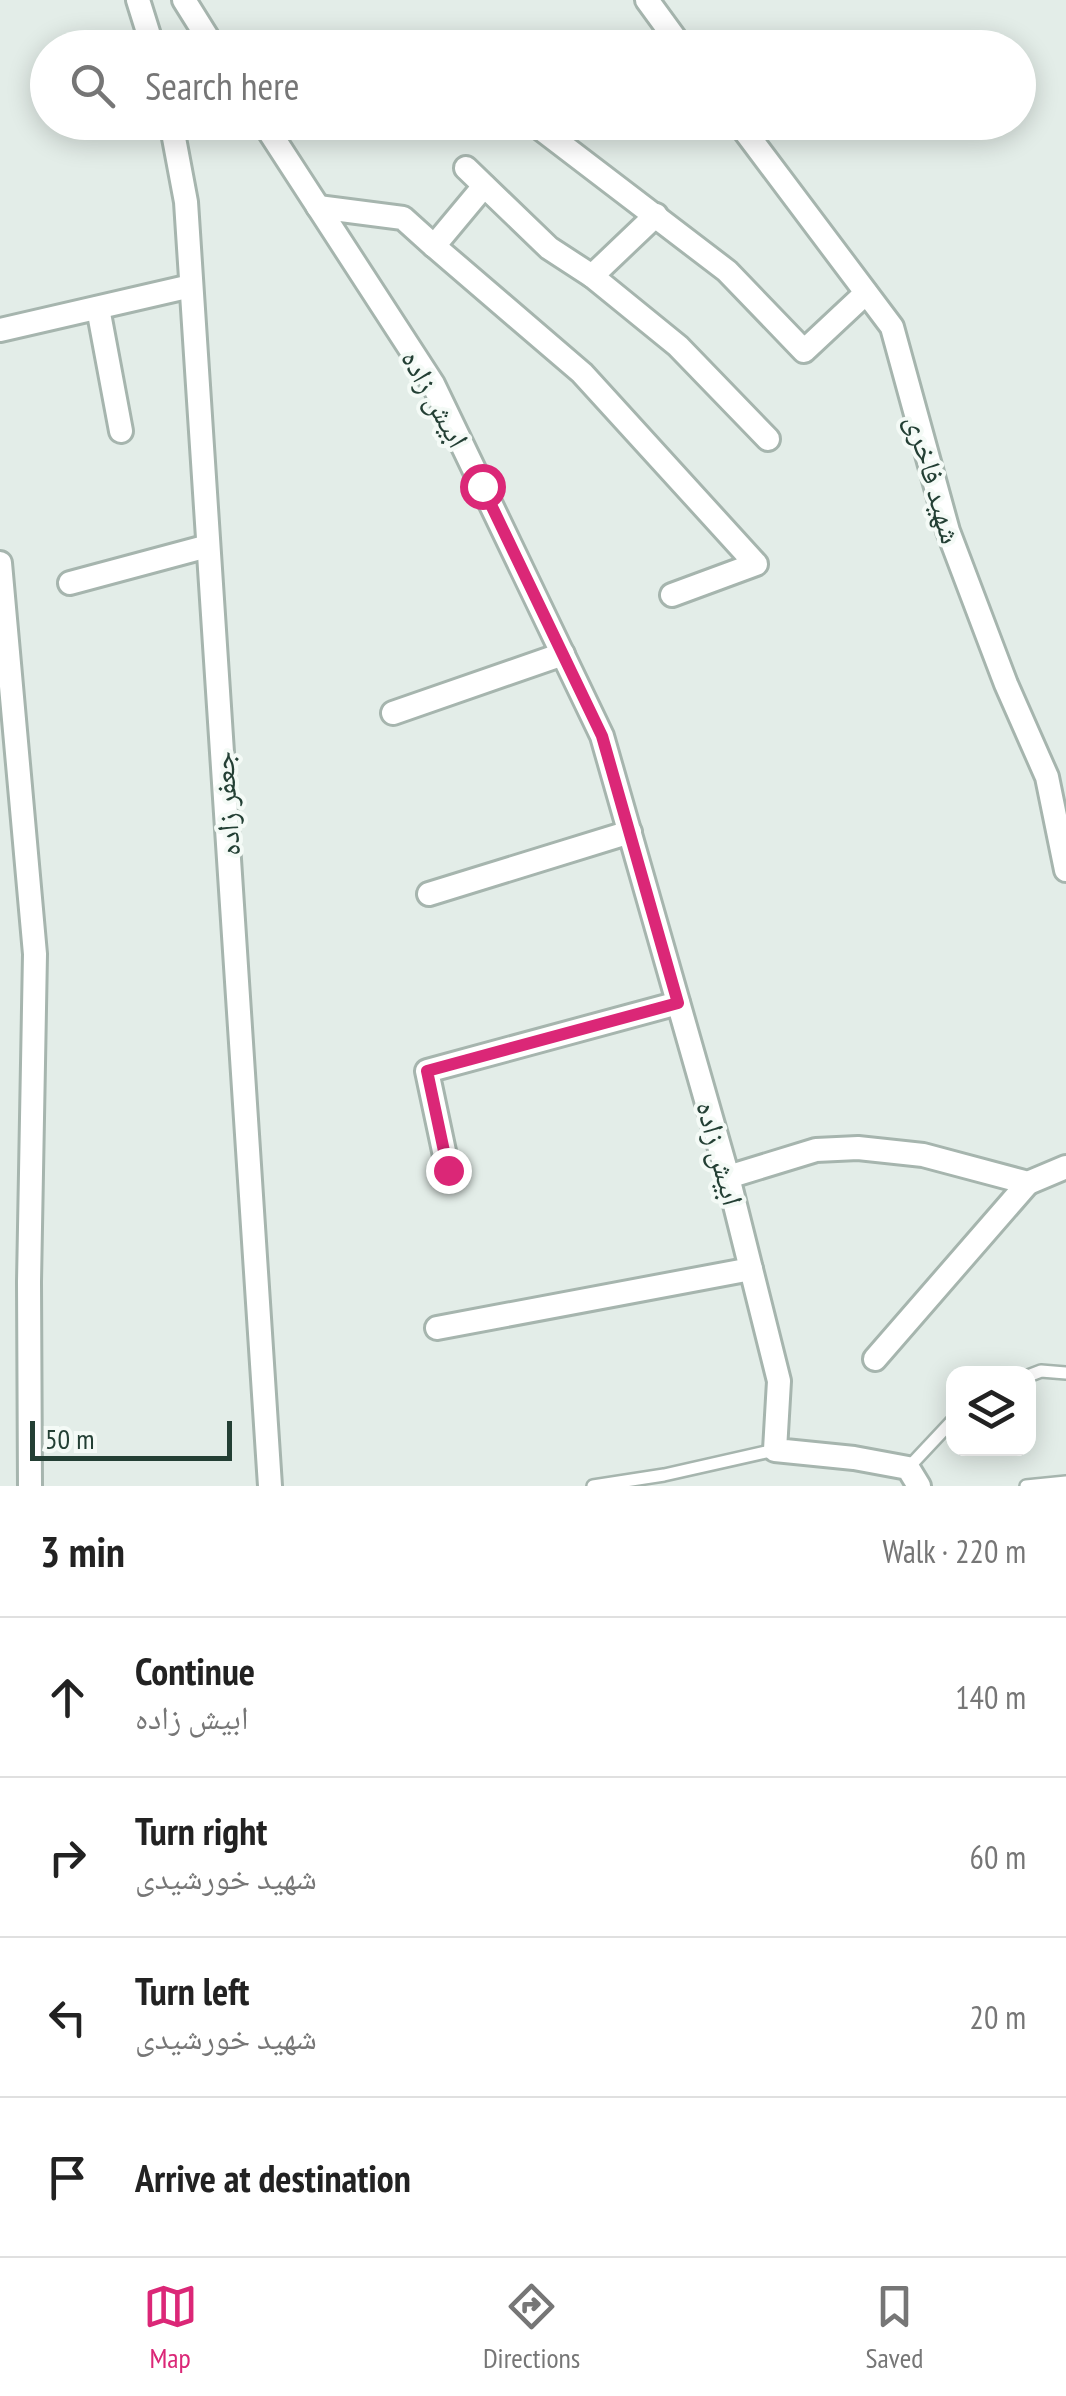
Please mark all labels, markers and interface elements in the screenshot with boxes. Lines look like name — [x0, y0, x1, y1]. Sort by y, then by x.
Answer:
search box — [30, 30, 1036, 140]
icon: search — [65, 58, 120, 113]
text: Search here — [145, 61, 299, 110]
street label: ابیش زاده — [393, 342, 479, 454]
street label: شهید فاخری — [898, 410, 972, 548]
route start — [460, 464, 506, 510]
street label: جعفر زاده — [202, 750, 248, 858]
street label: ابیش زاده — [688, 1097, 754, 1209]
route end — [426, 1148, 472, 1194]
map controls — [946, 1366, 1036, 1456]
button: layers — [946, 1366, 1036, 1456]
scale bar — [30, 1416, 232, 1460]
text: 50 m — [45, 1420, 94, 1457]
text: 3 min — [40, 1524, 125, 1579]
text: Walk · 220 m — [882, 1530, 1026, 1572]
text: Continue — [135, 1646, 255, 1695]
icon: ahead — [40, 1670, 95, 1725]
text: 140 m — [955, 1676, 1026, 1718]
text: ابیش زاده — [135, 1696, 249, 1738]
text: Turn right — [135, 1806, 267, 1855]
icon: right — [40, 1830, 95, 1885]
text: 60 m — [970, 1836, 1026, 1878]
text: شهید خورشیدی — [135, 1856, 317, 1898]
text: Turn left — [135, 1966, 249, 2015]
icon: left — [40, 1990, 95, 2045]
text: 20 m — [970, 1996, 1026, 2038]
text: شهید خورشیدی — [135, 2016, 317, 2058]
icon: arrive — [40, 2150, 95, 2205]
text: Arrive at destination — [135, 2153, 411, 2202]
tab: Map — [143, 2279, 198, 2376]
tab: Directions — [483, 2279, 580, 2376]
tab: Saved — [866, 2279, 923, 2376]

